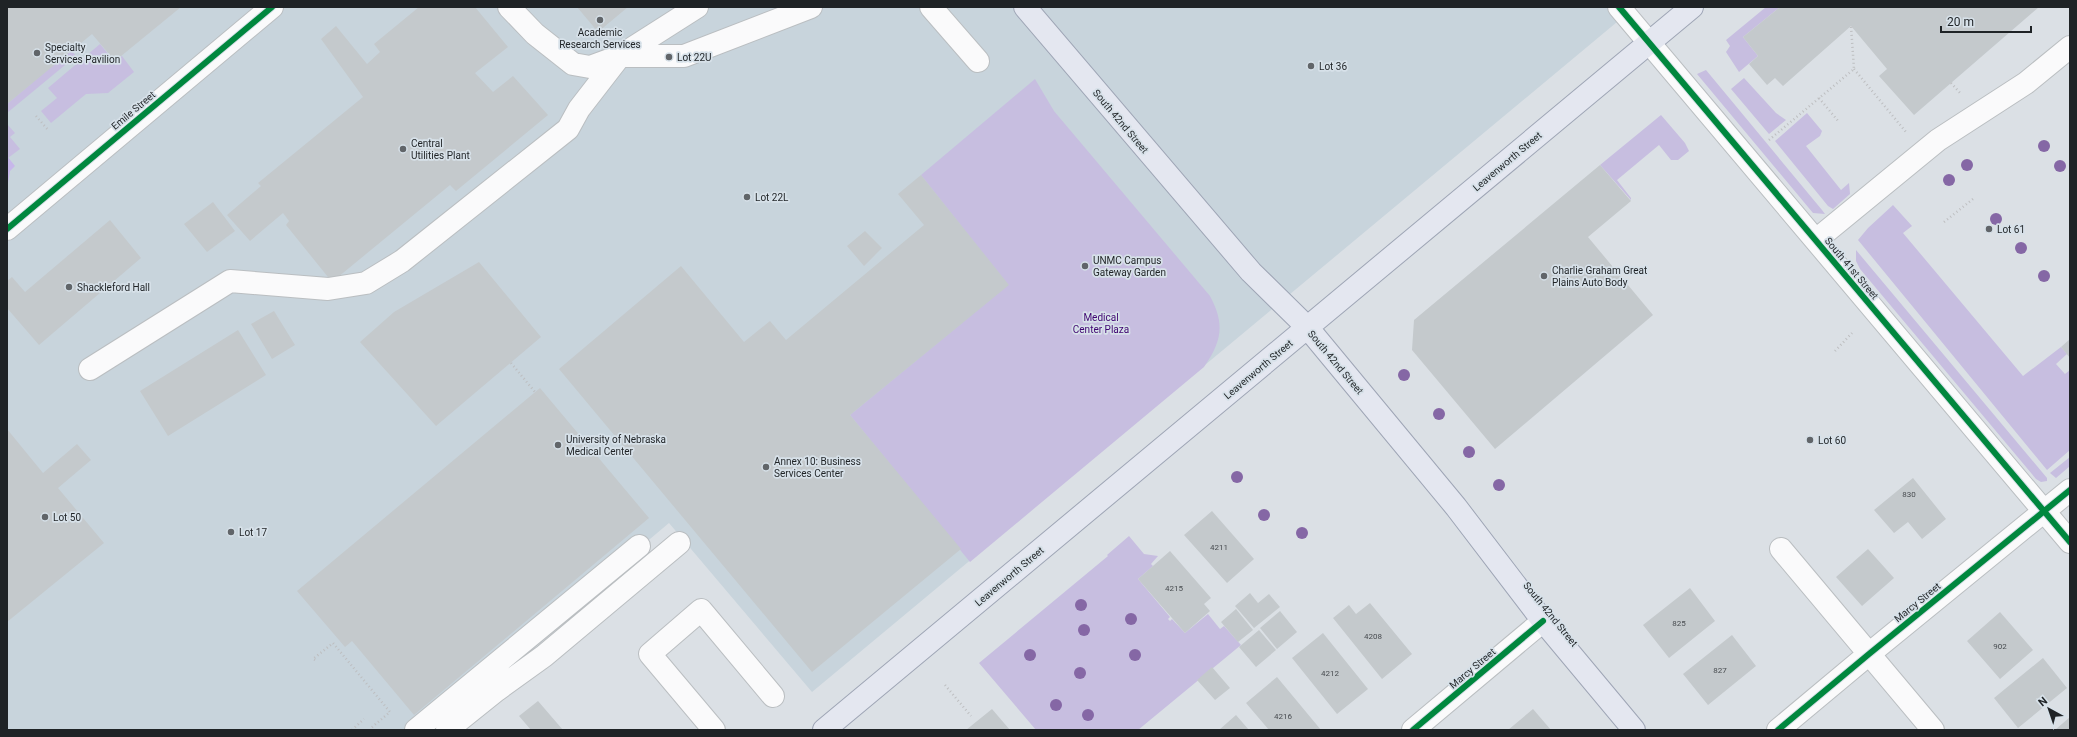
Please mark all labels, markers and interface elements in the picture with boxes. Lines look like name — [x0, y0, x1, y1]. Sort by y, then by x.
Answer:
scale bar — [1941, 8, 2031, 34]
marker: Academic Research Services — [595, 15, 605, 25]
text: 20 m — [1947, 15, 1974, 29]
place label: Academic Research Services — [559, 27, 641, 50]
place label: Specialty Services Pavilion — [45, 42, 120, 65]
marker: Specialty Services Pavilion — [32, 48, 42, 58]
marker: Lot 22U — [664, 52, 674, 62]
place label: Lot 22U — [677, 52, 712, 63]
marker: Lot 36 — [1306, 61, 1316, 71]
place label: Lot 36 — [1319, 61, 1347, 72]
street label: South 42nd Street — [1091, 87, 1150, 155]
street label: Emile Street — [109, 89, 157, 132]
street label: Leavenworth Street — [1471, 129, 1544, 193]
place label: Central Utilities Plant — [411, 138, 470, 161]
marker: Central Utilities Plant — [398, 144, 408, 154]
marker: Lot 22L — [742, 192, 752, 202]
place label: Lot 22L — [755, 192, 789, 203]
marker: Lot 61 — [1984, 224, 1994, 234]
place label: Lot 61 — [1997, 224, 2025, 235]
street label: South 41st Street — [1823, 235, 1881, 301]
place label: UNMC Campus Gateway Garden — [1093, 255, 1166, 278]
marker: UNMC Campus Gateway Garden — [1080, 261, 1090, 271]
place label: Charlie Graham Great Plains Auto Body — [1552, 265, 1647, 288]
marker: Charlie Graham Great Plains Auto Body — [1539, 271, 1549, 281]
marker: Shackleford Hall — [64, 282, 74, 292]
place label: Shackleford Hall — [77, 282, 150, 293]
park label: Medical Center Plaza — [1073, 312, 1129, 335]
street label: South 42nd Street — [1306, 328, 1365, 396]
street label: Leavenworth Street — [1222, 337, 1295, 401]
place label: University of Nebraska Medical Center — [566, 434, 666, 457]
marker: Lot 60 — [1805, 435, 1815, 445]
place label: Lot 60 — [1818, 435, 1846, 446]
marker: University of Nebraska Medical Center — [553, 440, 563, 450]
place label: Annex 10: Business Services Center — [774, 456, 861, 479]
marker: Annex 10: Business Services Center — [761, 462, 771, 472]
house number: 830 — [1902, 490, 1916, 499]
marker: Lot 50 — [40, 512, 50, 522]
place label: Lot 50 — [53, 512, 81, 523]
marker: Lot 17 — [226, 527, 236, 537]
place label: Lot 17 — [239, 527, 267, 538]
house number: 4211 — [1210, 543, 1228, 552]
street label: Leavenworth Street — [973, 544, 1046, 608]
street label: South 42nd Street — [1521, 580, 1580, 649]
street label: Marcy Street — [1892, 580, 1943, 624]
house number: 4215 — [1165, 584, 1183, 593]
house number: 825 — [1672, 619, 1686, 628]
house number: 4208 — [1364, 632, 1382, 641]
house number: 902 — [1993, 642, 2007, 651]
street label: Marcy Street — [1447, 646, 1497, 691]
house number: 827 — [1713, 666, 1727, 675]
house number: 4212 — [1321, 669, 1339, 678]
north arrow — [2029, 689, 2069, 729]
text: N — [2036, 694, 2050, 709]
house number: 4216 — [1274, 712, 1292, 721]

